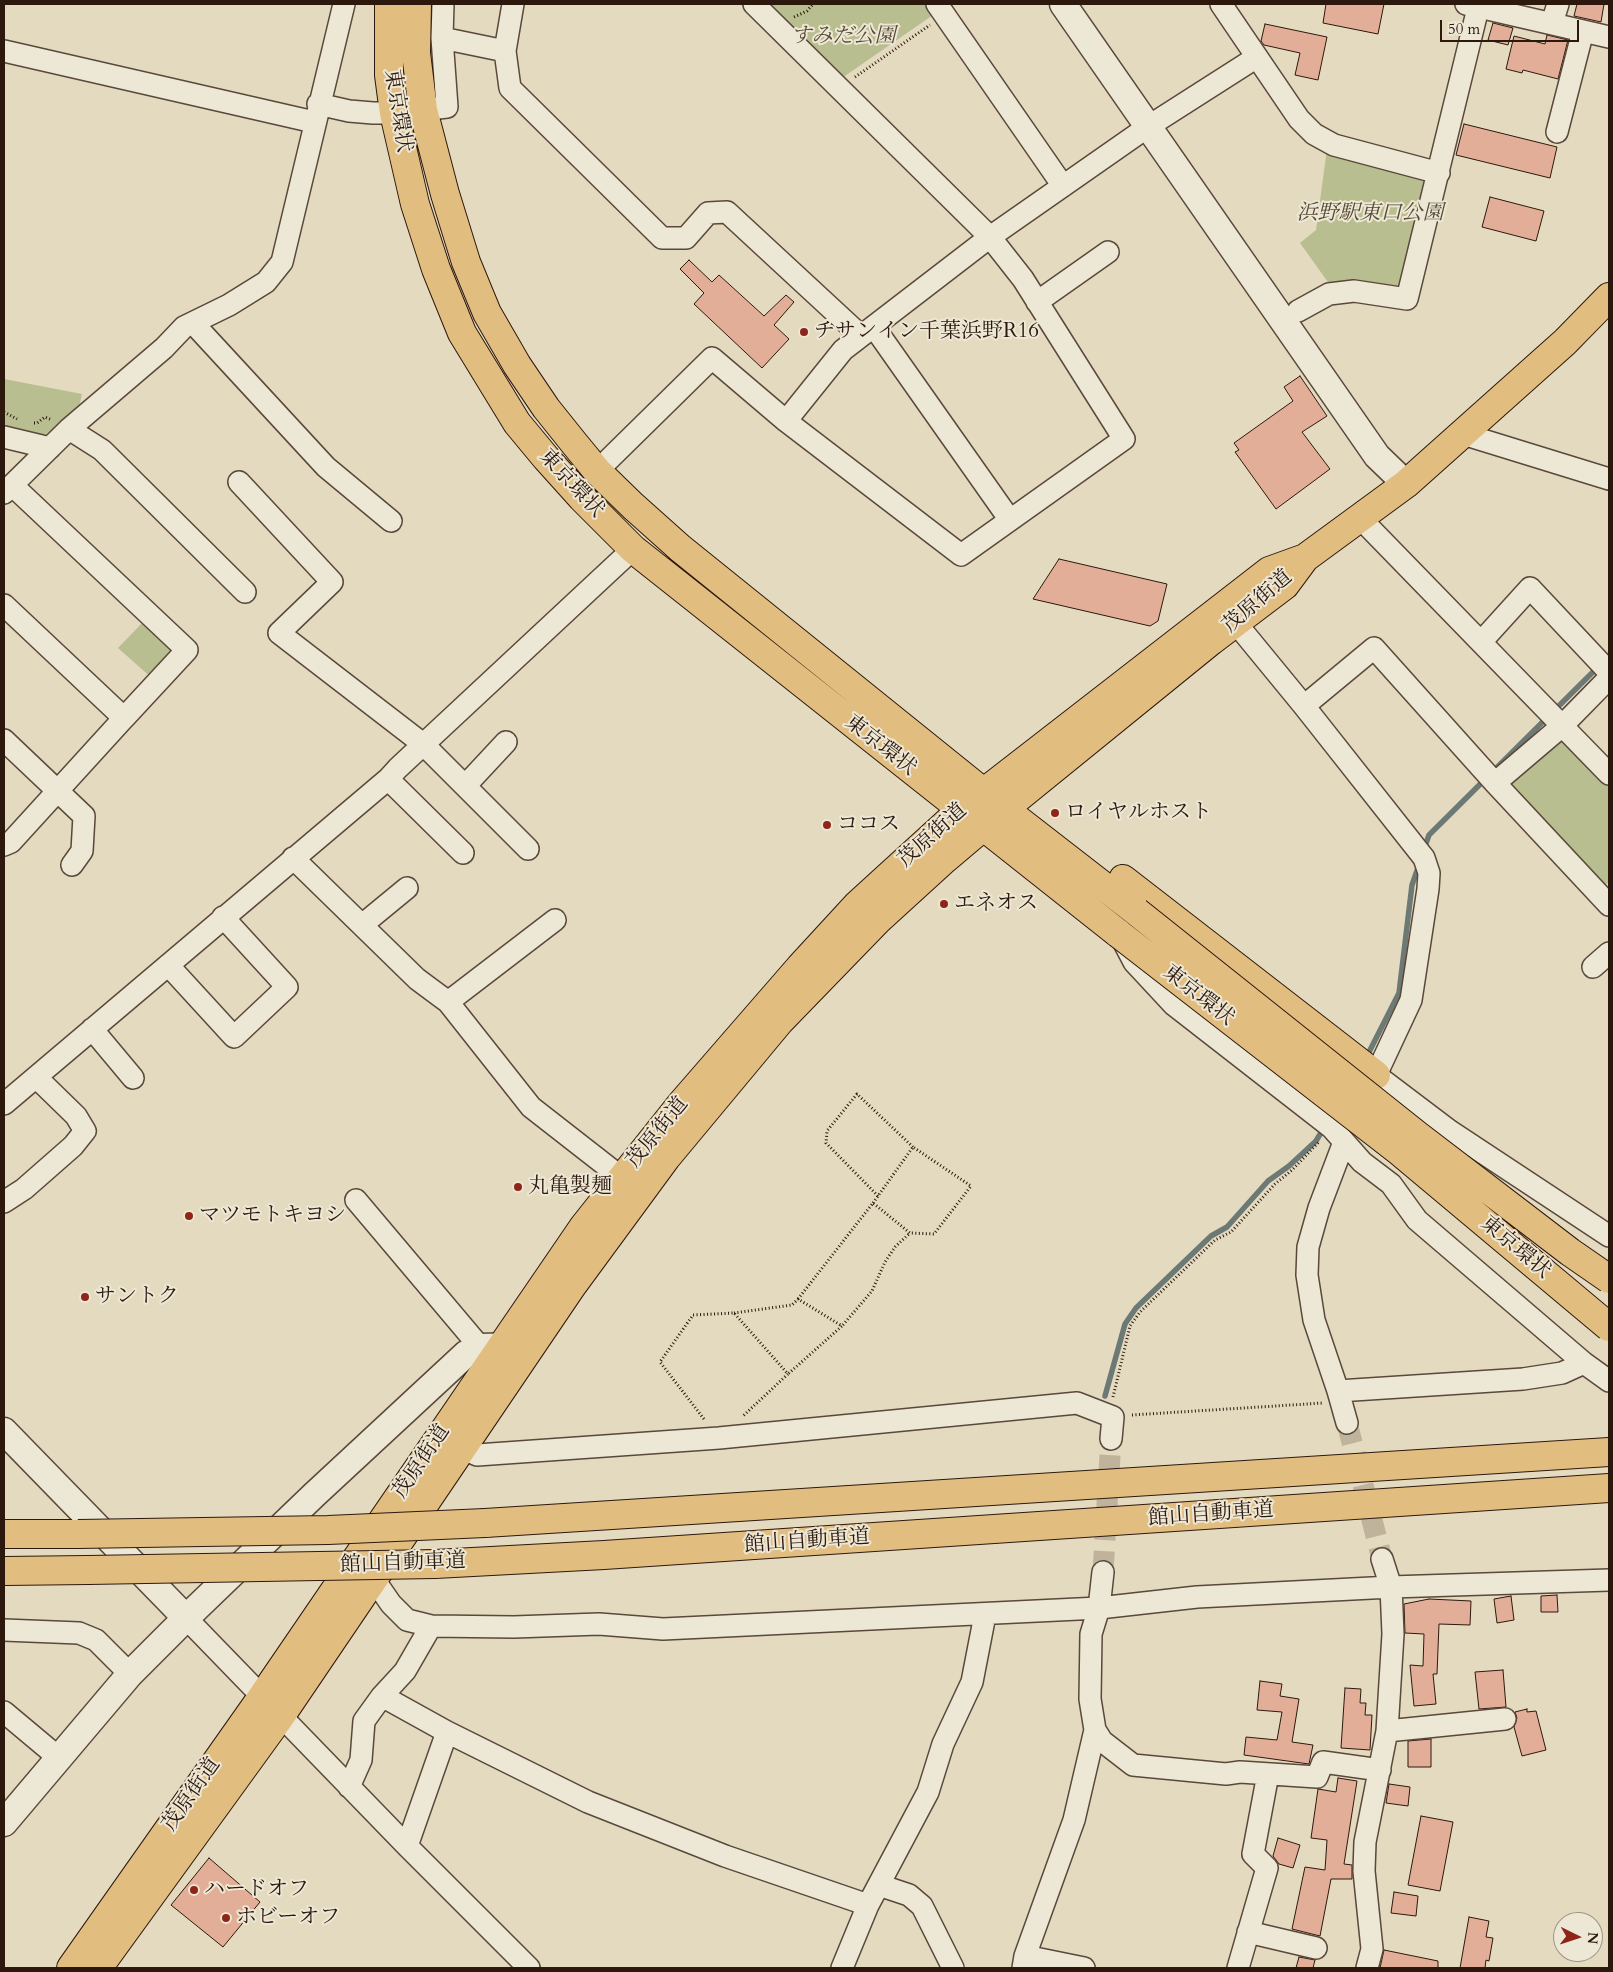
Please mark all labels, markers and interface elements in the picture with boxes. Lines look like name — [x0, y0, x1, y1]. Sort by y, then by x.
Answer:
scale bar — [1443, 10, 1582, 42]
text: 50 m — [1448, 19, 1480, 39]
park label: すみだ公園 — [791, 24, 895, 50]
street label: 東京環状 — [378, 68, 416, 154]
park label: 浜野駅東口公園 — [1297, 201, 1443, 227]
place label: チサンイン千葉浜野R16 — [814, 319, 1039, 345]
marker: チサンイン千葉浜野R16 — [798, 326, 810, 338]
street label: 東京環状 — [533, 445, 609, 523]
street label: 茂原街道 — [1218, 565, 1298, 639]
street label: 東京環状 — [839, 710, 921, 782]
street label: 茂原街道 — [893, 799, 973, 873]
place label: ロイヤルホスト — [1065, 800, 1212, 826]
marker: ロイヤルホスト — [1049, 807, 1061, 819]
place label: ココス — [837, 812, 900, 838]
marker: ココス — [821, 819, 833, 831]
place label: エネオス — [954, 891, 1038, 917]
marker: エネオス — [938, 898, 950, 910]
street label: 東京環状 — [1157, 960, 1239, 1032]
street label: 茂原街道 — [622, 1092, 694, 1174]
place label: 丸亀製麺 — [528, 1174, 612, 1200]
marker: 丸亀製麺 — [512, 1181, 524, 1193]
place label: マツモトキヨシ — [199, 1203, 346, 1229]
marker: マツモトキヨシ — [183, 1210, 195, 1222]
street label: 東京環状 — [1475, 1211, 1555, 1285]
place label: サントク — [95, 1284, 179, 1310]
marker: サントク — [79, 1291, 91, 1303]
street label: 茂原街道 — [388, 1420, 456, 1504]
street label: 館山自動車道 — [1147, 1498, 1275, 1532]
street label: 館山自動車道 — [743, 1525, 871, 1559]
street label: 館山自動車道 — [340, 1549, 466, 1579]
street label: 茂原街道 — [158, 1753, 226, 1837]
place label: ハードオフ — [204, 1877, 309, 1903]
marker: ハードオフ — [188, 1884, 200, 1896]
place label: ホビーオフ — [236, 1905, 340, 1931]
marker: ホビーオフ — [220, 1912, 232, 1924]
north arrow — [1553, 1912, 1603, 1962]
text: N — [1583, 1931, 1602, 1945]

